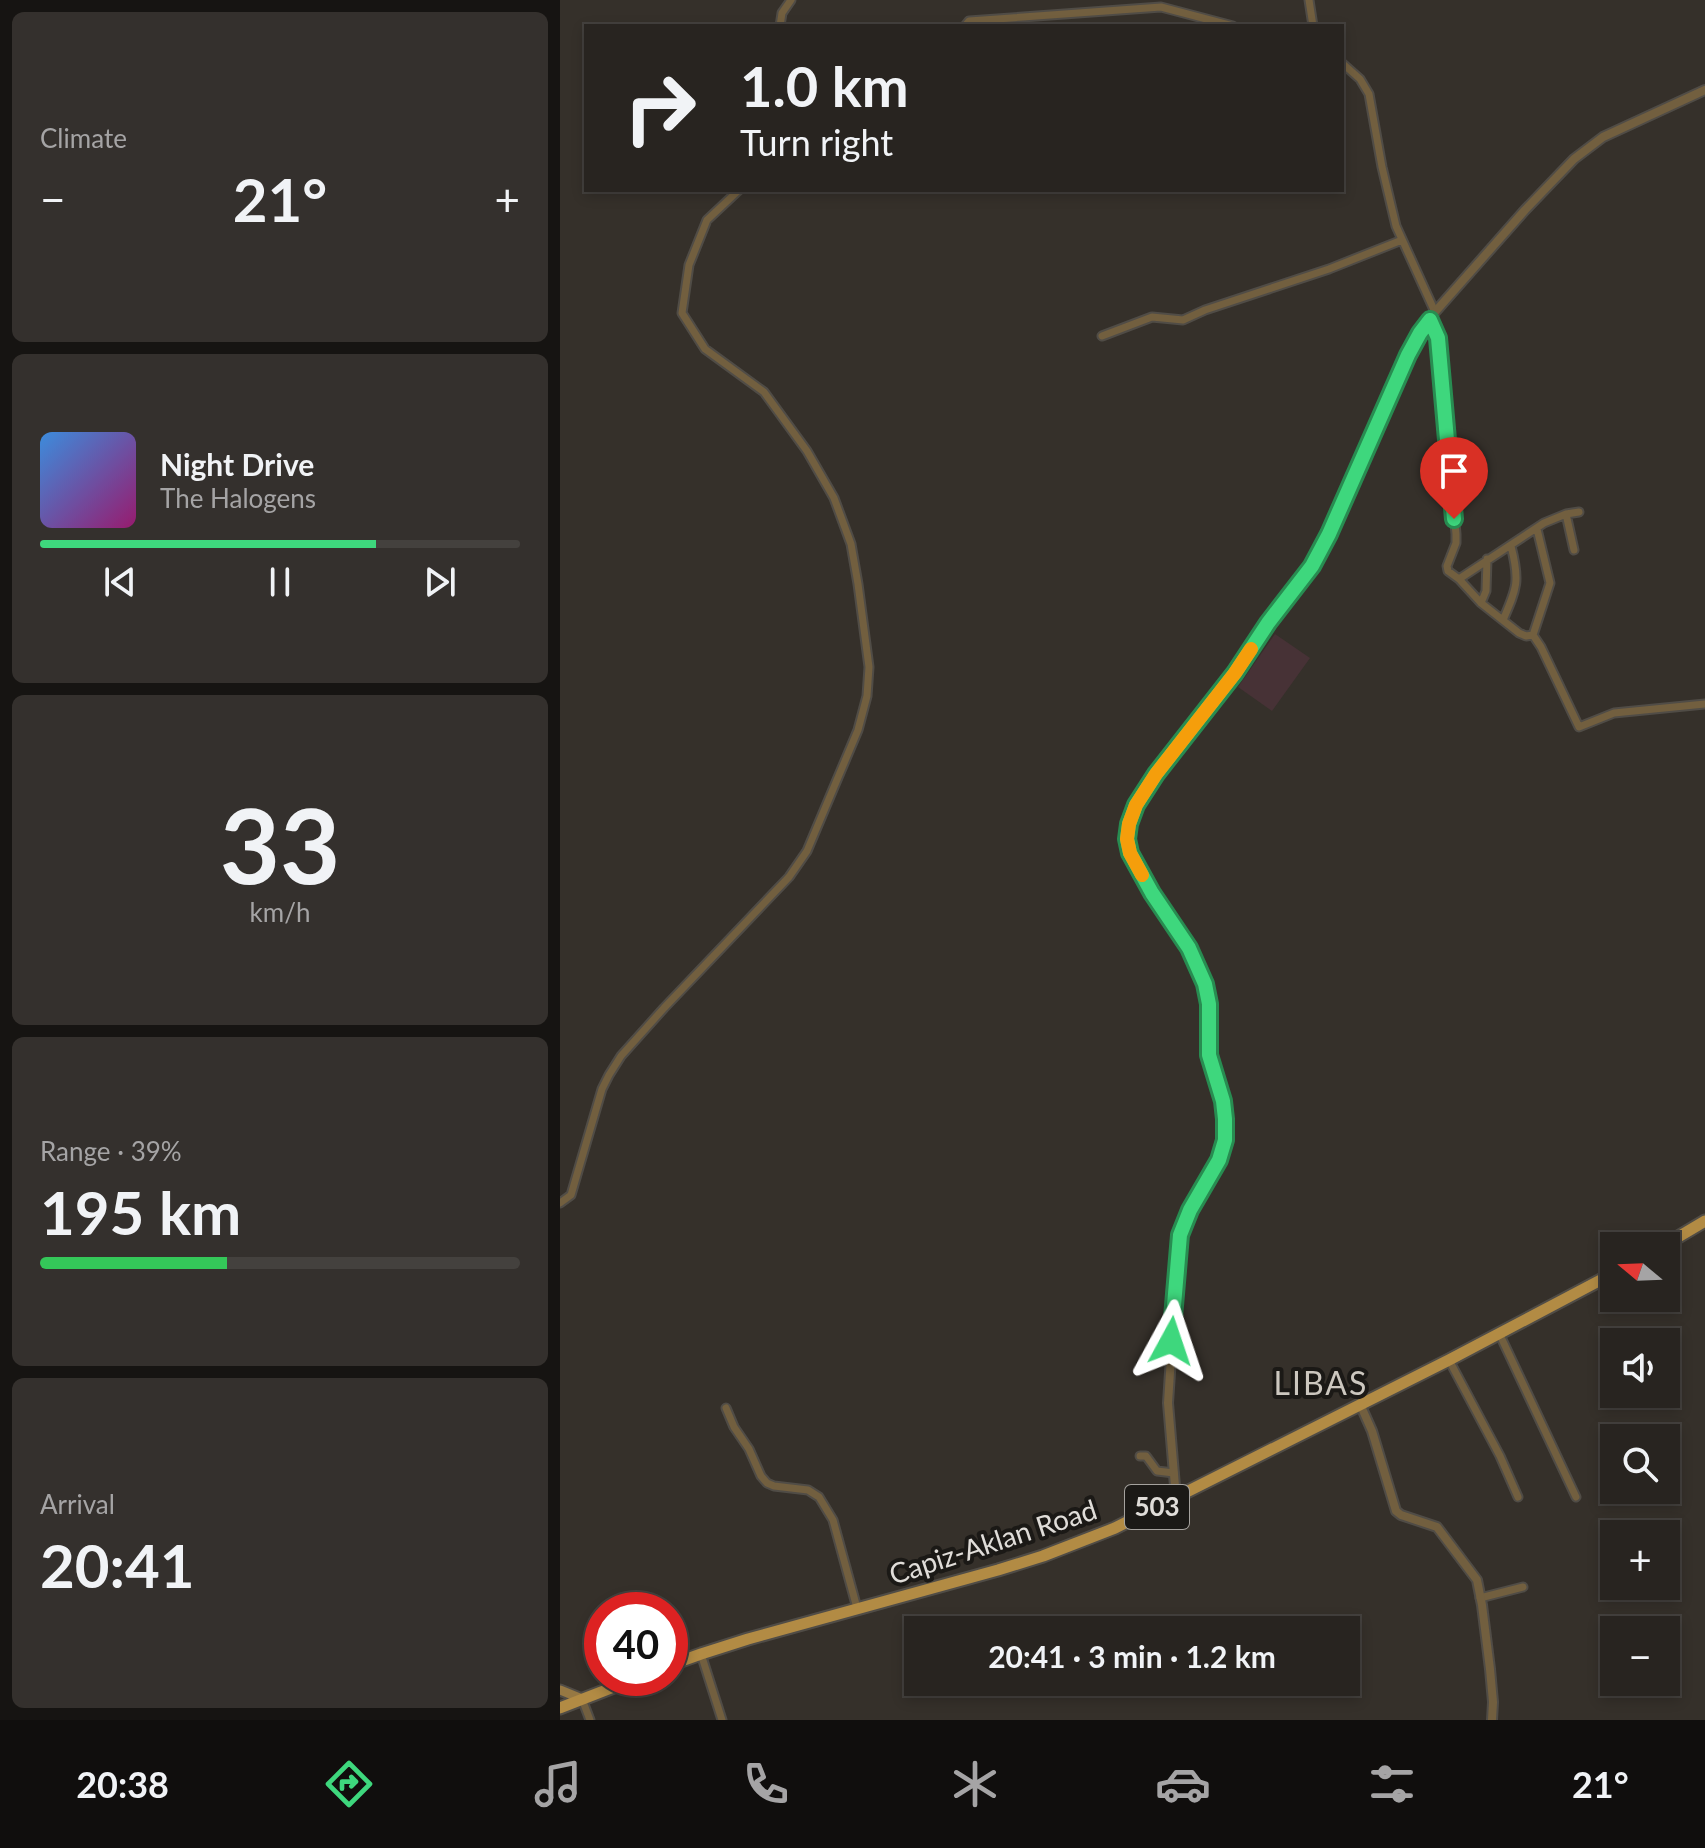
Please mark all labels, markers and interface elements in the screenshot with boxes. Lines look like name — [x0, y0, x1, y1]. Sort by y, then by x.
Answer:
text: 1.0 km — [740, 52, 909, 119]
icon: right — [608, 56, 712, 160]
text: Turn right — [740, 120, 893, 164]
text: Climate — [40, 122, 127, 154]
text: 21° — [233, 163, 327, 235]
text: − — [40, 173, 66, 225]
text: + — [494, 173, 520, 225]
pin — [1420, 437, 1488, 519]
text: Night Drive — [160, 446, 314, 482]
icon: arrive — [1432, 449, 1476, 493]
text: The Halogens — [160, 482, 316, 514]
icon: previous — [98, 560, 142, 604]
icon: pause — [258, 560, 302, 604]
icon: next — [418, 560, 462, 604]
text: 33 — [220, 781, 340, 906]
text: km/h — [250, 896, 310, 928]
text: Range · 39% — [40, 1135, 182, 1167]
text: 195 km — [40, 1176, 241, 1248]
north arrow — [1600, 1232, 1680, 1312]
map controls — [1600, 1232, 1680, 1696]
position arrow — [1129, 1299, 1213, 1383]
button: sound — [1600, 1328, 1680, 1408]
district label: LIBAS — [1274, 1363, 1368, 1402]
button: search — [1600, 1424, 1680, 1504]
road number: 503 — [1125, 1485, 1189, 1529]
text: Arrival — [40, 1488, 115, 1520]
street label: Capiz-Aklan Road — [885, 1491, 1101, 1591]
button: + — [1600, 1520, 1680, 1600]
text: 20:41 — [40, 1529, 195, 1601]
speed limit sign: 40 — [584, 1592, 688, 1696]
button: − — [1600, 1616, 1680, 1696]
text: 20:41 · 3 min · 1.2 km — [988, 1638, 1276, 1674]
icon: directions — [321, 1756, 377, 1812]
icon: music — [530, 1756, 586, 1812]
icon: phone — [738, 1756, 794, 1812]
icon: climate — [947, 1756, 1003, 1812]
icon: car — [1155, 1756, 1211, 1812]
icon: filters — [1364, 1756, 1420, 1812]
text: 20:38 — [76, 1762, 169, 1806]
text: 21° — [1572, 1762, 1629, 1806]

